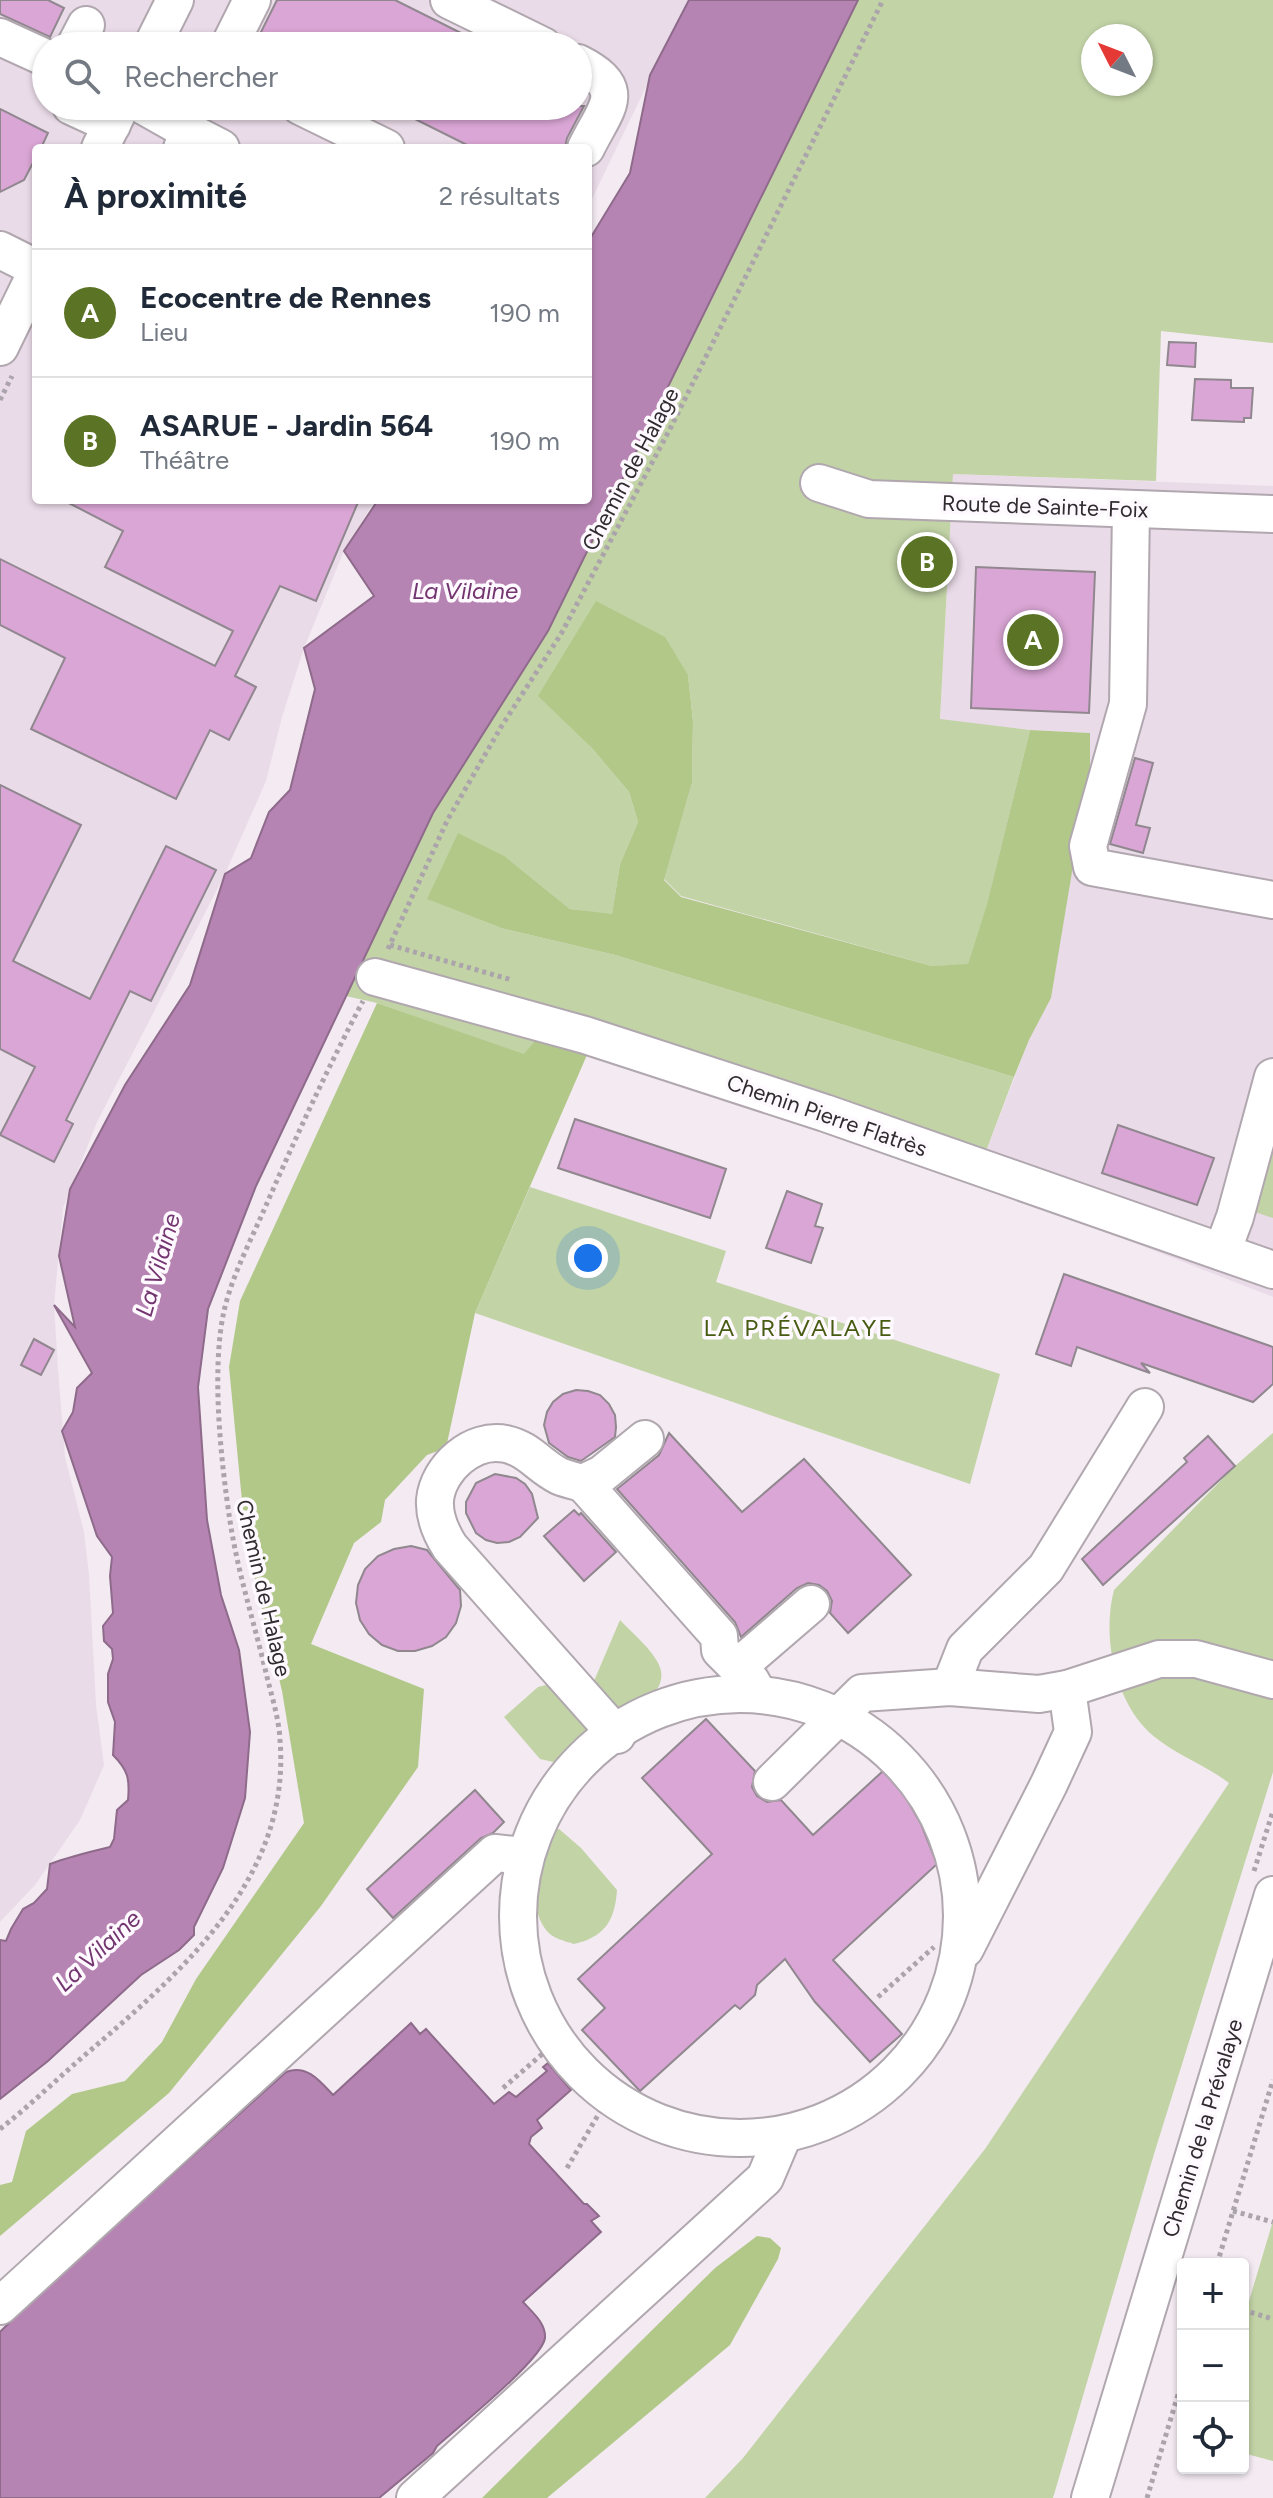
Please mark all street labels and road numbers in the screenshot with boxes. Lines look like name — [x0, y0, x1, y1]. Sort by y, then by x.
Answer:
street label: Chemin de Halage — [576, 383, 685, 555]
street label: Route de Sainte-Foix — [941, 489, 1149, 524]
street label: Chemin Pierre Flatrès — [723, 1069, 930, 1162]
street label: Chemin de Halage — [230, 1497, 297, 1679]
street label: Chemin de la Prévalaye — [1156, 2016, 1249, 2241]

